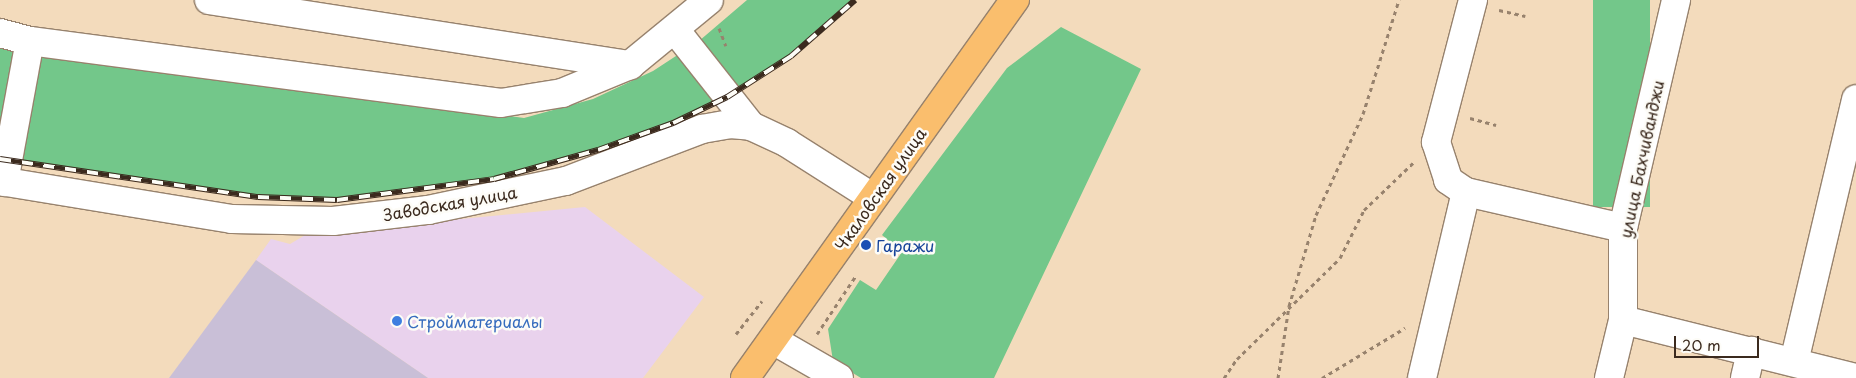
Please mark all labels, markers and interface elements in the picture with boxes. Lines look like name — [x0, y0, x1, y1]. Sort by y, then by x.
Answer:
street label: улица Бахчиванджи — [1615, 78, 1667, 240]
street label: Чкаловская улица — [830, 123, 930, 255]
street label: Заводская улица — [381, 182, 519, 224]
place label: Гаражи — [876, 235, 934, 255]
marker: Гаражи — [860, 239, 872, 251]
place label: Стройматериалы — [407, 311, 542, 331]
marker: Стройматериалы — [391, 315, 403, 327]
scale bar — [1676, 326, 1761, 358]
text: 20 m — [1682, 333, 1721, 356]

